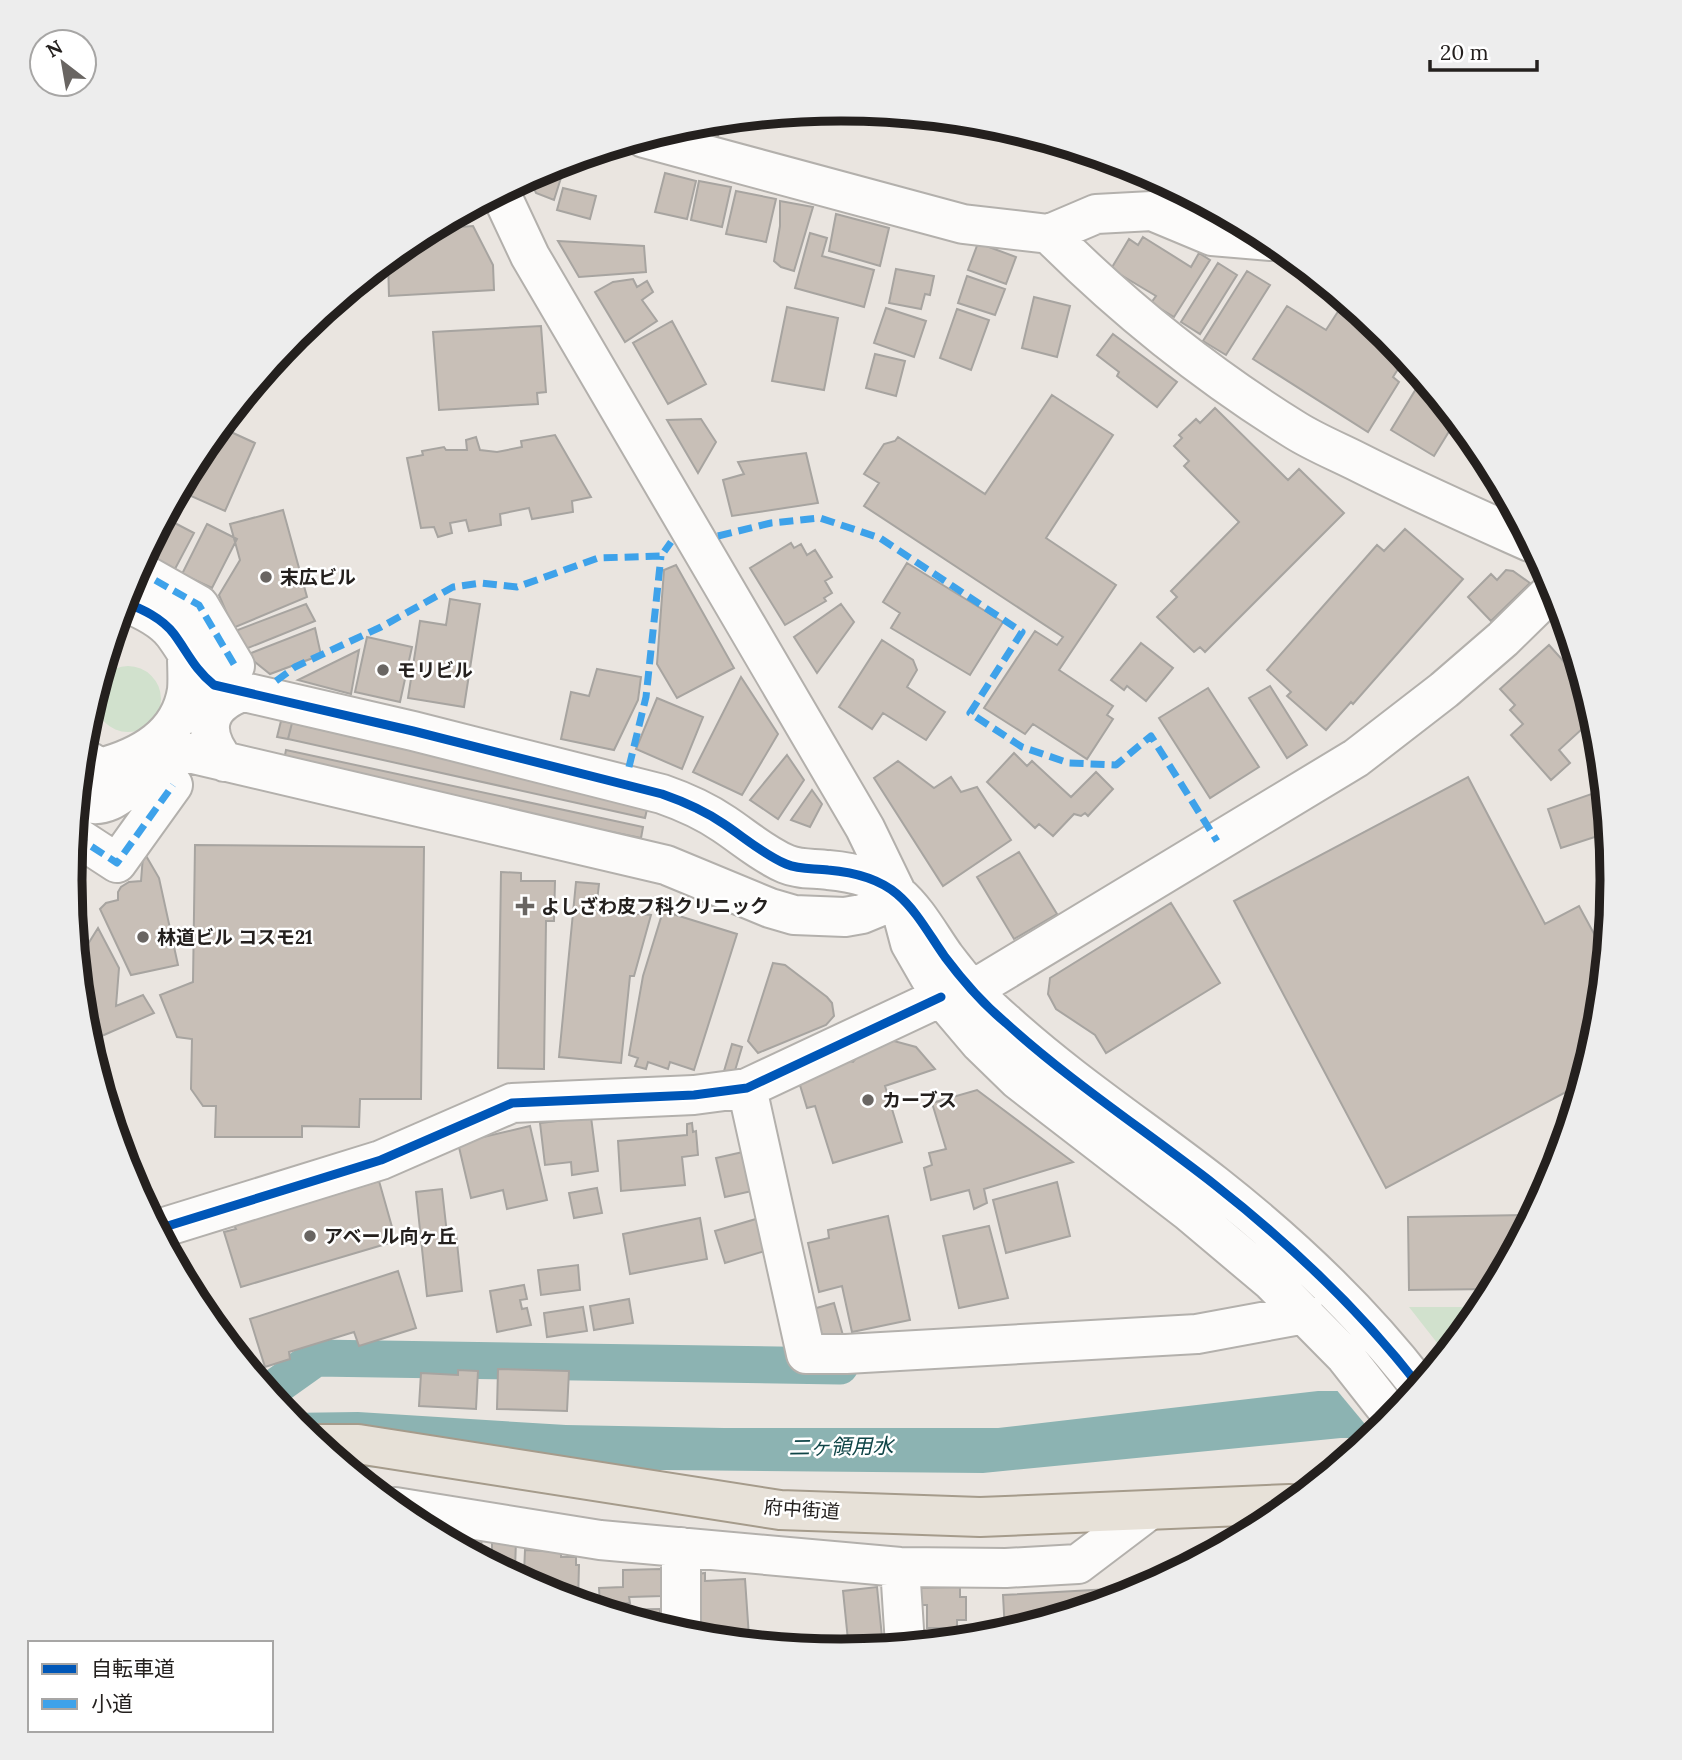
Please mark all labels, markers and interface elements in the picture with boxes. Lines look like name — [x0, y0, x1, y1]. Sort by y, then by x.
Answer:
north arrow — [28, 28, 98, 98]
scale bar — [1430, 28, 1537, 72]
text: N — [42, 34, 67, 62]
text: 20 m — [1440, 39, 1489, 66]
place label: 末広ビル — [280, 565, 356, 589]
marker: 末広ビル — [258, 569, 274, 585]
place label: モリビル — [397, 658, 473, 682]
marker: モリビル — [375, 662, 391, 678]
place label: よしざわ皮フ科クリニック — [541, 894, 769, 918]
marker: よしざわ皮フ科クリニック — [515, 896, 535, 916]
place label: 林道ビル コスモ21 — [157, 925, 313, 949]
marker: 林道ビル コスモ21 — [135, 929, 151, 945]
place label: カーブス — [882, 1088, 957, 1112]
marker: カーブス — [860, 1092, 876, 1108]
place label: アベール向ヶ丘 — [324, 1224, 457, 1248]
marker: アベール向ヶ丘 — [302, 1228, 318, 1244]
water label: 二ヶ領用水 — [788, 1432, 896, 1461]
street label: 府中街道 — [763, 1494, 841, 1524]
legend — [28, 1641, 273, 1732]
text: 自転車道 — [91, 1655, 175, 1682]
text: 小道 — [91, 1690, 133, 1717]

